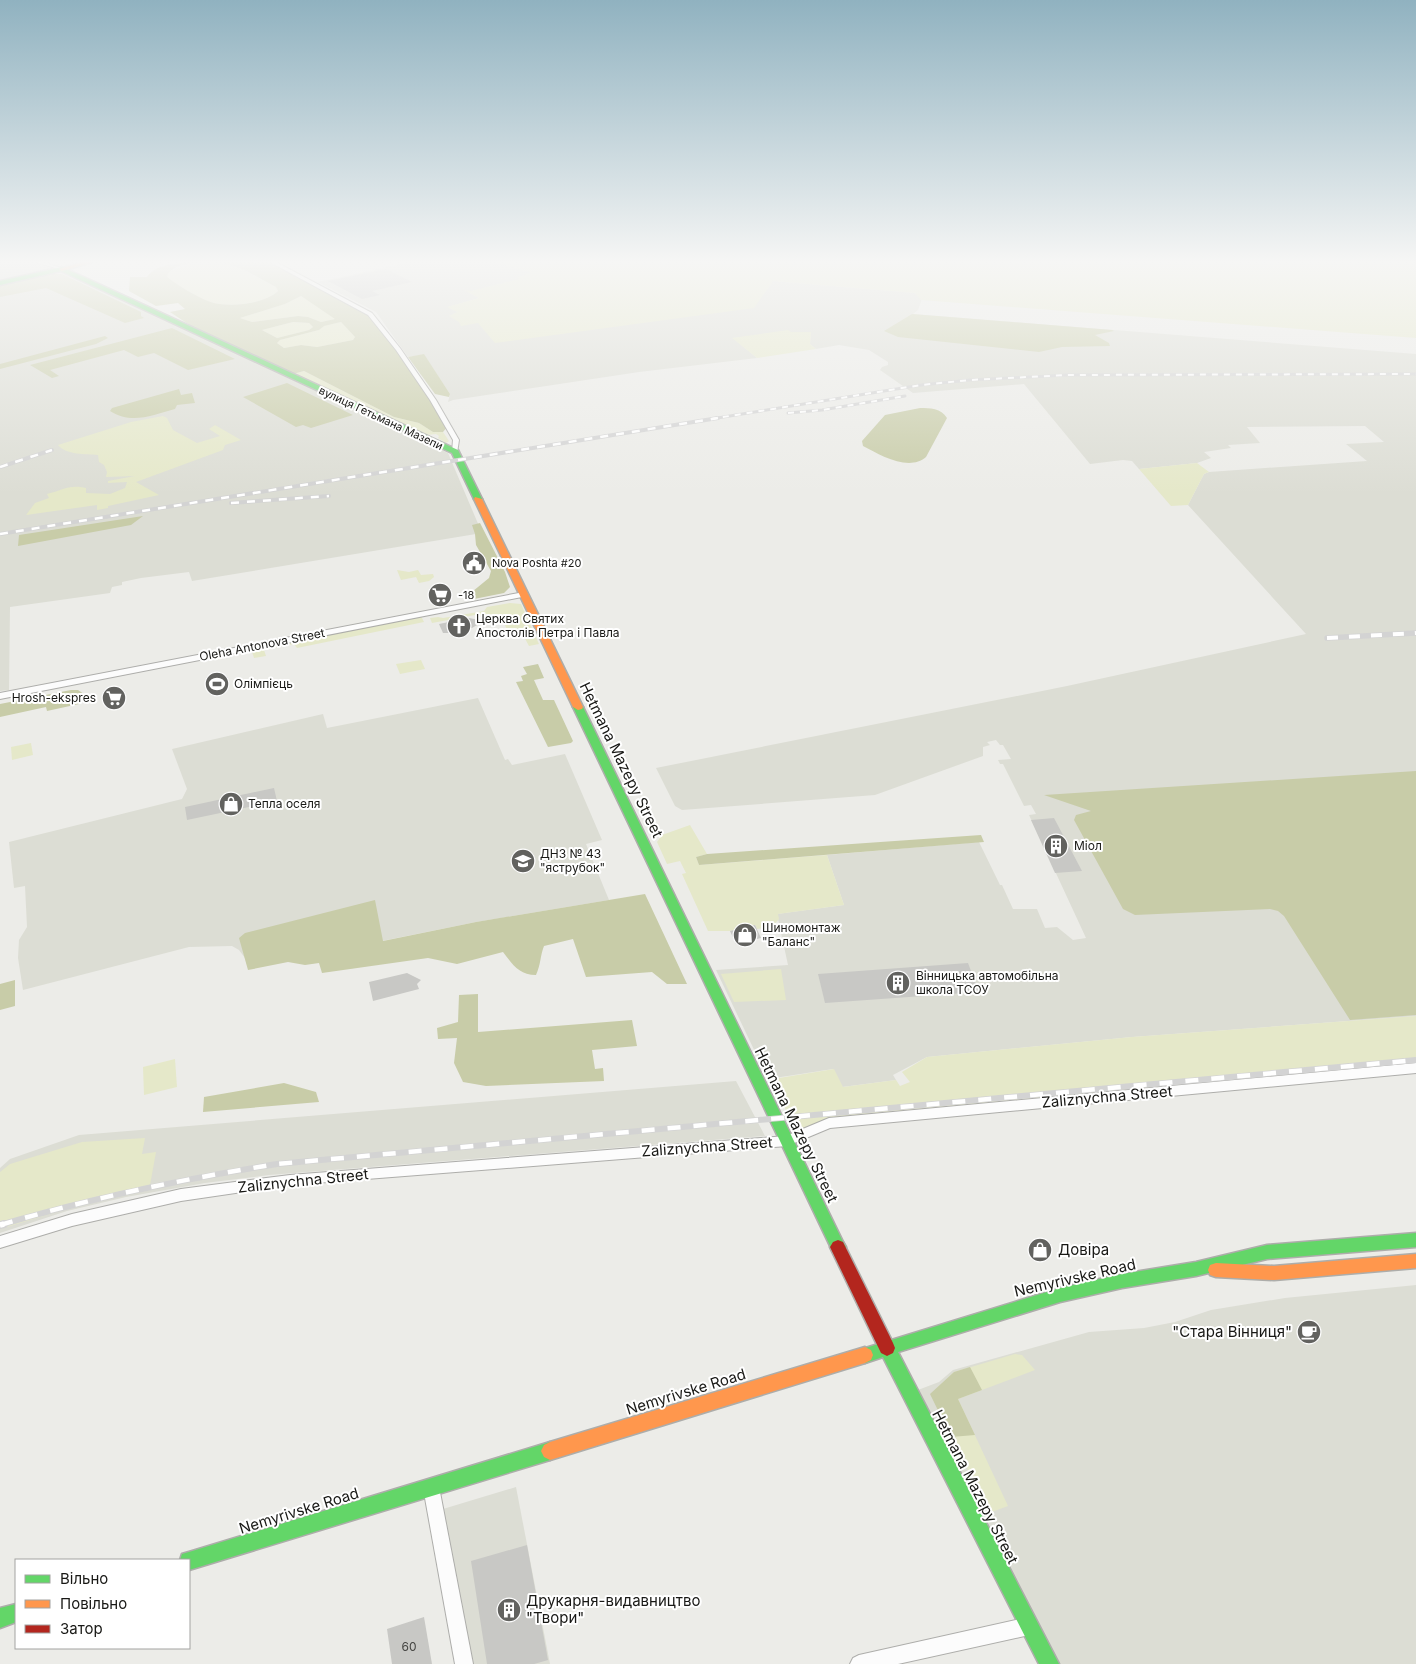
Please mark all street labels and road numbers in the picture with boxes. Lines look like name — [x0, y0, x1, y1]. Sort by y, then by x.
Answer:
street label: вулиця Гетьмана Мазепи — [317, 383, 445, 453]
street label: Oleha Antonova Street — [198, 625, 326, 664]
street label: Hetmana Mazepy Street — [576, 679, 667, 841]
street label: Hetmana Mazepy Street — [751, 1044, 842, 1206]
street label: Zaliznychna Street — [1041, 1081, 1173, 1112]
street label: Zaliznychna Street — [641, 1132, 773, 1161]
street label: Zaliznychna Street — [237, 1164, 369, 1197]
street label: Nemyrivske Road — [1012, 1254, 1138, 1301]
street label: Nemyrivske Road — [624, 1364, 748, 1419]
street label: Hetmana Mazepy Street — [928, 1406, 1023, 1567]
street label: Nemyrivske Road — [237, 1483, 361, 1538]

